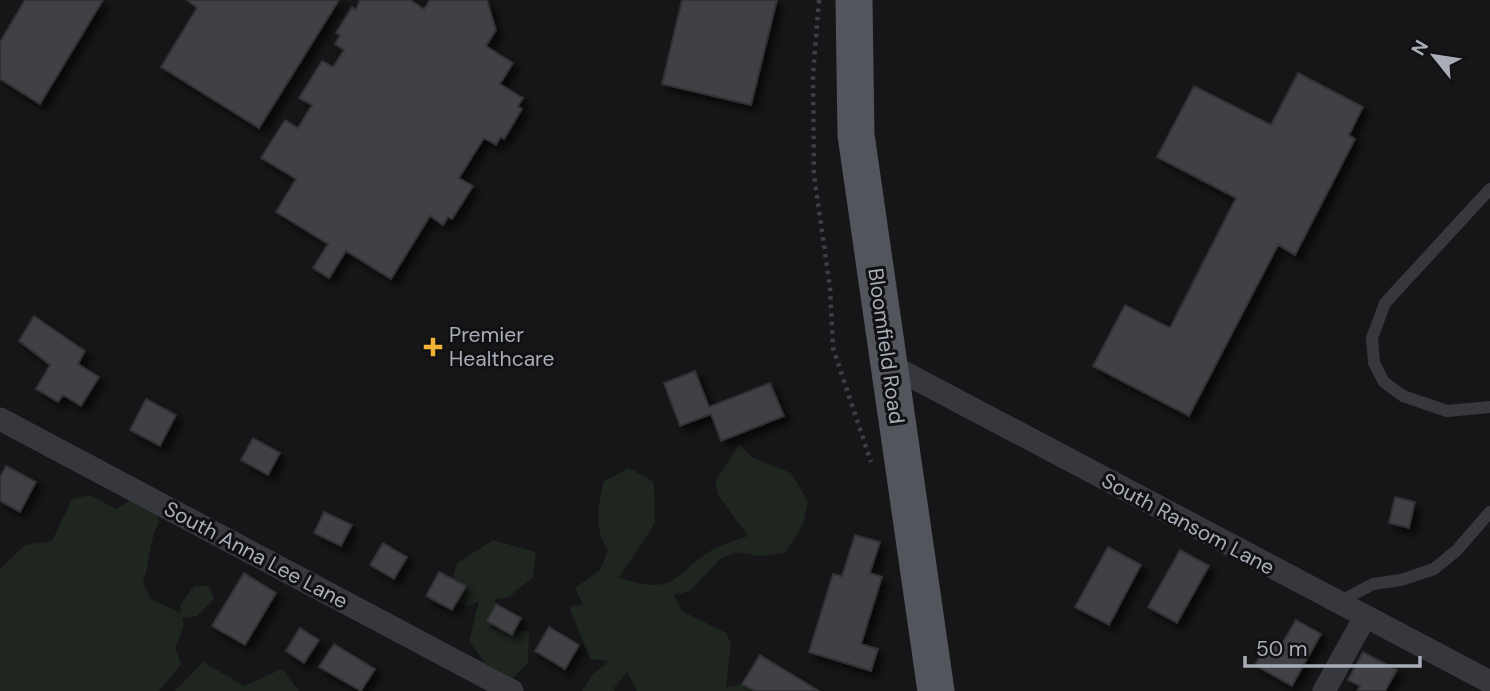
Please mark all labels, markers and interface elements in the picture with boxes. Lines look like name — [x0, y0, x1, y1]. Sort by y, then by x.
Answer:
north arrow — [1399, 21, 1469, 91]
text: N — [1405, 35, 1434, 60]
street label: Bloomfield Road — [861, 266, 911, 426]
place label: Premier Healthcare — [449, 321, 554, 373]
marker: Premier Healthcare — [423, 337, 443, 357]
street label: South Ransom Lane — [1097, 467, 1279, 581]
street label: South Anna Lee Lane — [159, 495, 353, 615]
scale bar — [1245, 624, 1420, 668]
text: 50 m — [1256, 635, 1307, 663]

